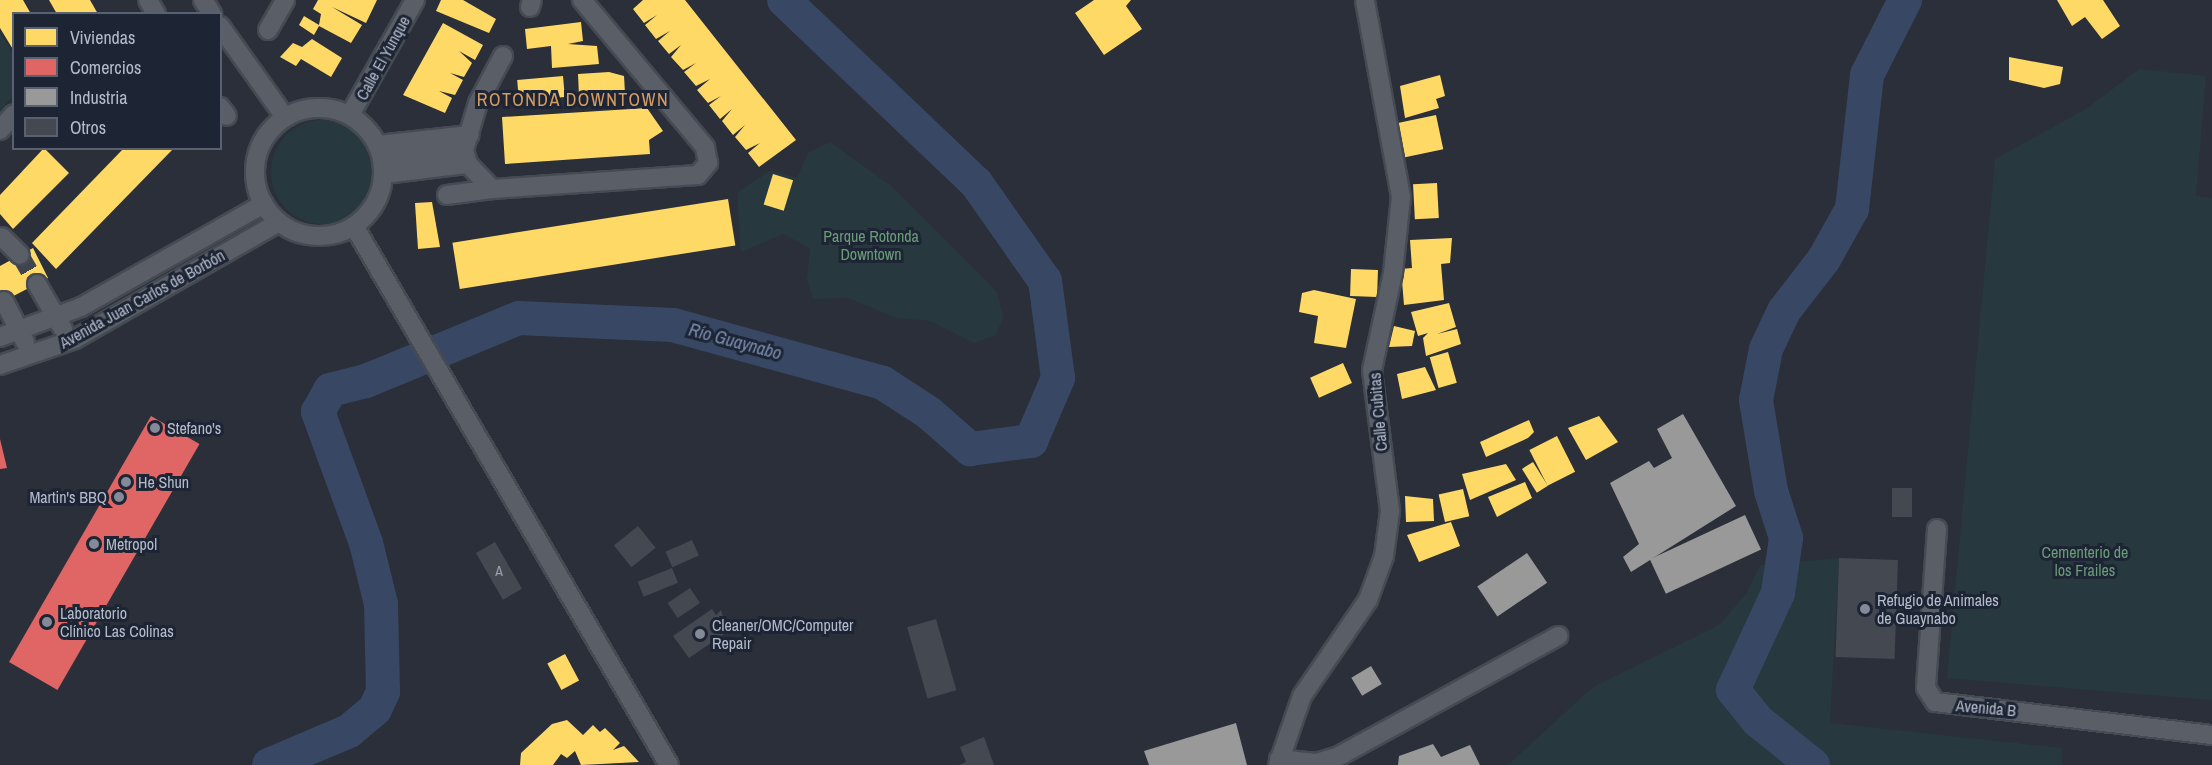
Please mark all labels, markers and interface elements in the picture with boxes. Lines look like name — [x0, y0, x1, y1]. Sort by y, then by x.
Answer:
legend — [12, 12, 222, 150]
street label: Calle El Yunque — [352, 13, 414, 103]
text: Viviendas — [70, 25, 135, 50]
text: Comercios — [70, 55, 141, 80]
text: Industria — [70, 85, 127, 110]
district label: ROTONDA DOWNTOWN — [476, 89, 670, 111]
text: Otros — [70, 115, 106, 140]
park label: Parque Rotonda Downtown — [823, 226, 919, 264]
street label: Avenida Juan Carlos de Borbón — [56, 246, 228, 352]
water label: Río Guaynabo — [686, 319, 784, 365]
street label: Calle Cubitas — [1365, 372, 1391, 452]
place label: Stefano's — [167, 418, 221, 438]
marker: Stefano's — [148, 421, 162, 435]
place label: He Shun — [138, 472, 189, 492]
marker: He Shun — [119, 475, 133, 489]
place label: Martin's BBQ — [29, 487, 107, 507]
marker: Martin's BBQ — [112, 490, 126, 504]
place label: Metropol — [106, 534, 157, 554]
marker: Metropol — [87, 537, 101, 551]
park label: Cementerio de los Frailes — [2042, 542, 2128, 580]
house number: A — [495, 563, 503, 579]
place label: Refugio de Animales de Guaynabo — [1877, 590, 2000, 628]
marker: Refugio de Animales de Guaynabo — [1858, 602, 1872, 616]
place label: Laboratorio Clínico Las Colinas — [60, 603, 174, 641]
marker: Laboratorio Clínico Las Colinas — [38, 613, 56, 631]
place label: Cleaner/OMC/Computer Repair — [712, 615, 853, 653]
marker: Cleaner/OMC/Computer Repair — [693, 627, 707, 641]
street label: Avenida B — [1955, 696, 2017, 720]

